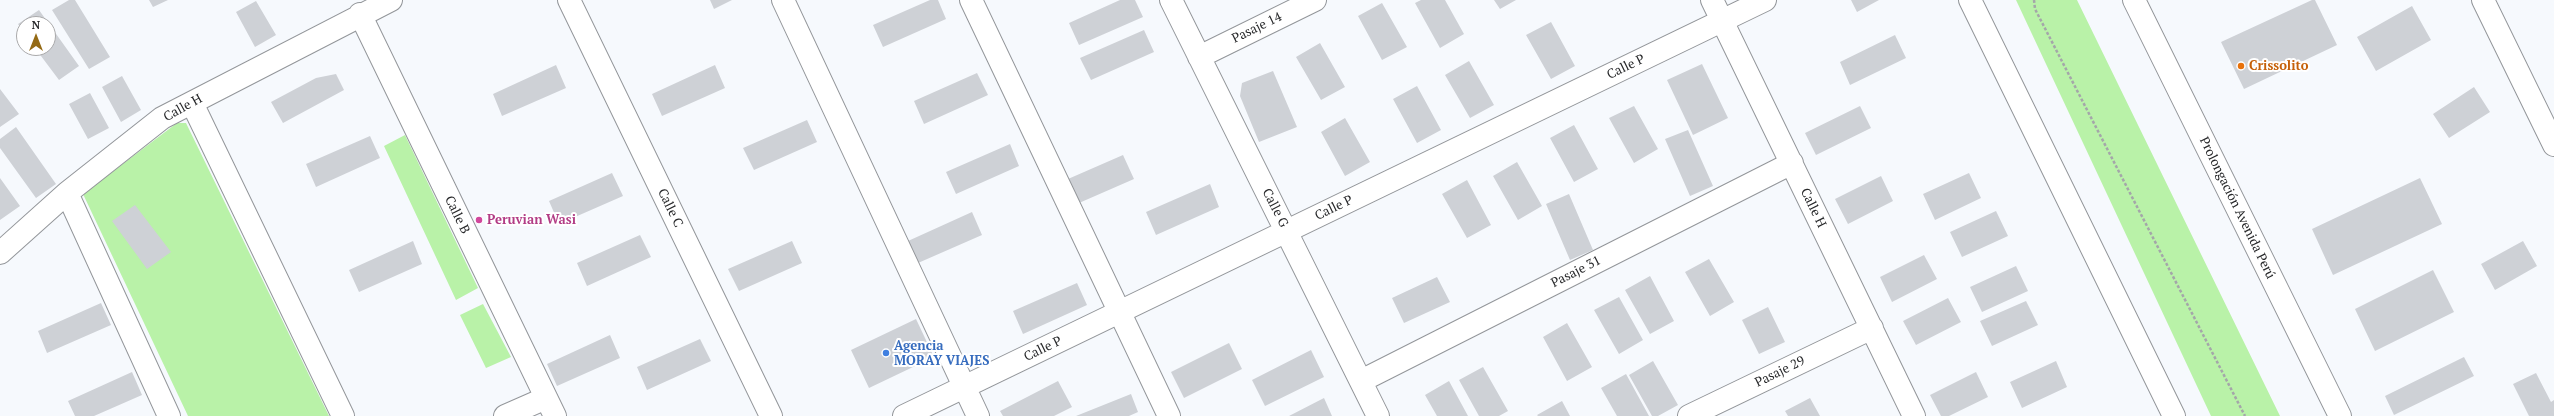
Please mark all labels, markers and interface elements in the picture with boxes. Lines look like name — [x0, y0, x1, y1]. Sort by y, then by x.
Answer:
street label: Pasaje 14 — [1229, 9, 1285, 47]
north arrow — [16, 16, 56, 56]
text: N — [32, 18, 40, 32]
street label: Calle P — [1605, 51, 1647, 83]
place label: Crissolito — [2249, 58, 2308, 74]
marker: Crissolito — [2236, 61, 2246, 71]
street label: Calle H — [161, 91, 205, 125]
street label: Prolongación Avenida Perú — [2196, 134, 2278, 282]
street label: Calle C — [654, 186, 686, 230]
street label: Calle G — [1259, 186, 1291, 230]
street label: Calle H — [1797, 186, 1829, 230]
street label: Calle P — [1313, 192, 1355, 224]
street label: Calle B — [441, 193, 473, 237]
place label: Peruvian Wasi — [487, 212, 576, 228]
marker: Peruvian Wasi — [474, 215, 484, 225]
street label: Pasaje 31 — [1548, 253, 1604, 291]
street label: Calle P — [1022, 333, 1064, 365]
place label: Agencia MORAY VIAJES — [894, 338, 989, 369]
marker: Agencia MORAY VIAJES — [881, 348, 891, 358]
street label: Pasaje 29 — [1752, 353, 1808, 391]

